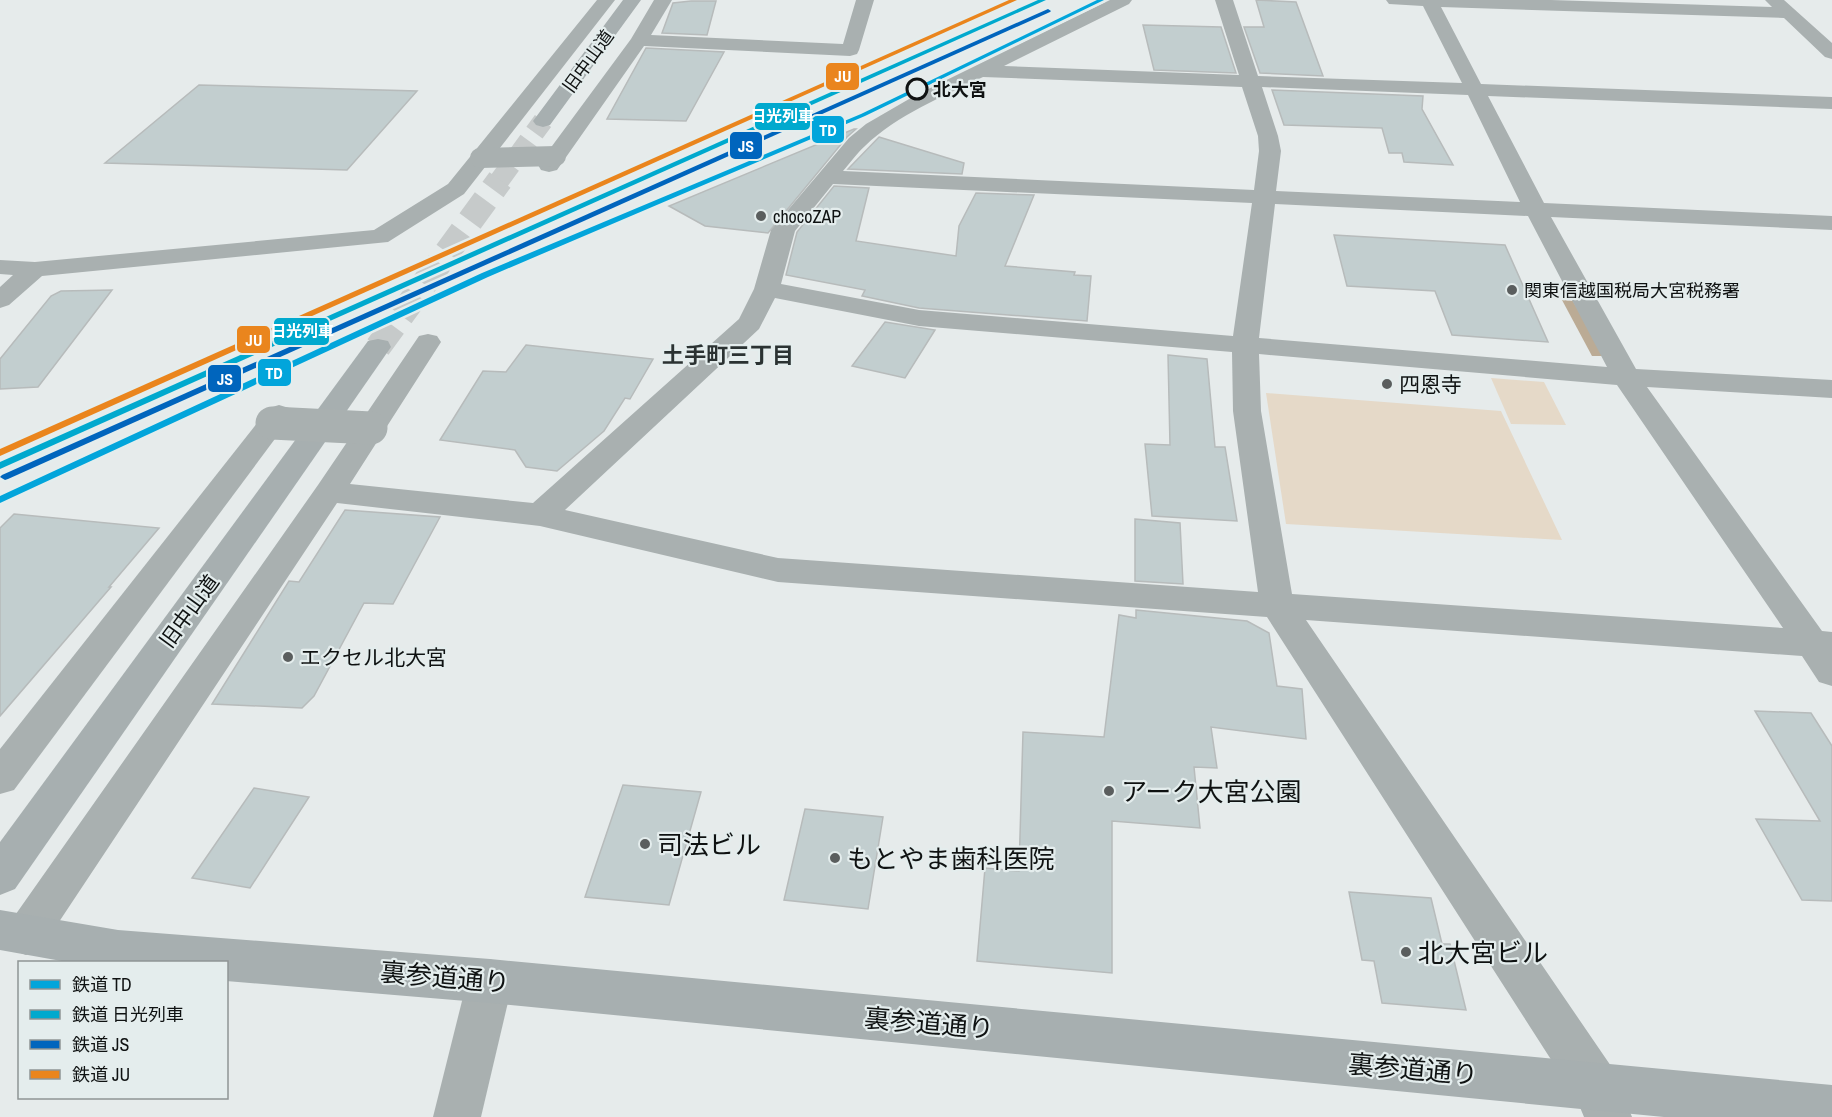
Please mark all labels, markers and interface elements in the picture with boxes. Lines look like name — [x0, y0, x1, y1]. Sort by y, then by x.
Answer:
street label: 旧中山道 — [557, 25, 619, 97]
line badge: JU — [825, 62, 860, 91]
text: JU — [835, 65, 851, 87]
place label: 北大宮 — [933, 77, 987, 102]
marker: 北大宮 — [906, 78, 928, 100]
line badge: 日光列車 — [754, 102, 811, 131]
text: 日光列車 — [750, 105, 814, 127]
line badge: TD — [811, 115, 845, 144]
text: TD — [819, 119, 837, 141]
line badge: JS — [729, 131, 763, 160]
text: JS — [738, 135, 754, 157]
place label: chocoZAP — [773, 204, 841, 229]
marker: chocoZAP — [754, 209, 768, 223]
place label: 関東信越国税局大宮税務署 — [1524, 278, 1740, 303]
marker: 関東信越国税局大宮税務署 — [1505, 283, 1519, 297]
line badge: 日光列車 — [273, 317, 330, 346]
text: 日光列車 — [270, 320, 334, 342]
line badge: JU — [236, 325, 271, 354]
text: JU — [246, 329, 262, 351]
district label: 土手町三丁目 — [662, 340, 794, 370]
line badge: TD — [257, 358, 292, 387]
text: TD — [265, 362, 283, 384]
line badge: JS — [207, 364, 242, 393]
text: JS — [217, 368, 233, 390]
place label: 四恩寺 — [1399, 370, 1462, 399]
marker: 四恩寺 — [1380, 377, 1394, 391]
street label: 旧中山道 — [153, 568, 225, 654]
place label: エクセル北大宮 — [300, 643, 447, 672]
marker: エクセル北大宮 — [281, 650, 295, 664]
place label: アーク大宮公園 — [1121, 774, 1301, 809]
marker: アーク大宮公園 — [1102, 784, 1116, 798]
place label: 司法ビル — [657, 827, 761, 862]
marker: 司法ビル — [638, 837, 652, 851]
place label: もとやま歯科医院 — [847, 841, 1054, 876]
marker: もとやま歯科医院 — [828, 851, 842, 865]
place label: 北大宮ビル — [1418, 935, 1548, 970]
marker: 北大宮ビル — [1399, 945, 1413, 959]
street label: 裏参道通り — [379, 954, 511, 1000]
legend — [18, 961, 228, 1099]
text: 鉄道 TD — [72, 972, 132, 997]
street label: 裏参道通り — [863, 1000, 995, 1046]
text: 鉄道 日光列車 — [72, 1002, 184, 1027]
text: 鉄道 JS — [72, 1032, 129, 1057]
street label: 裏参道通り — [1347, 1046, 1479, 1092]
text: 鉄道 JU — [72, 1062, 130, 1087]

